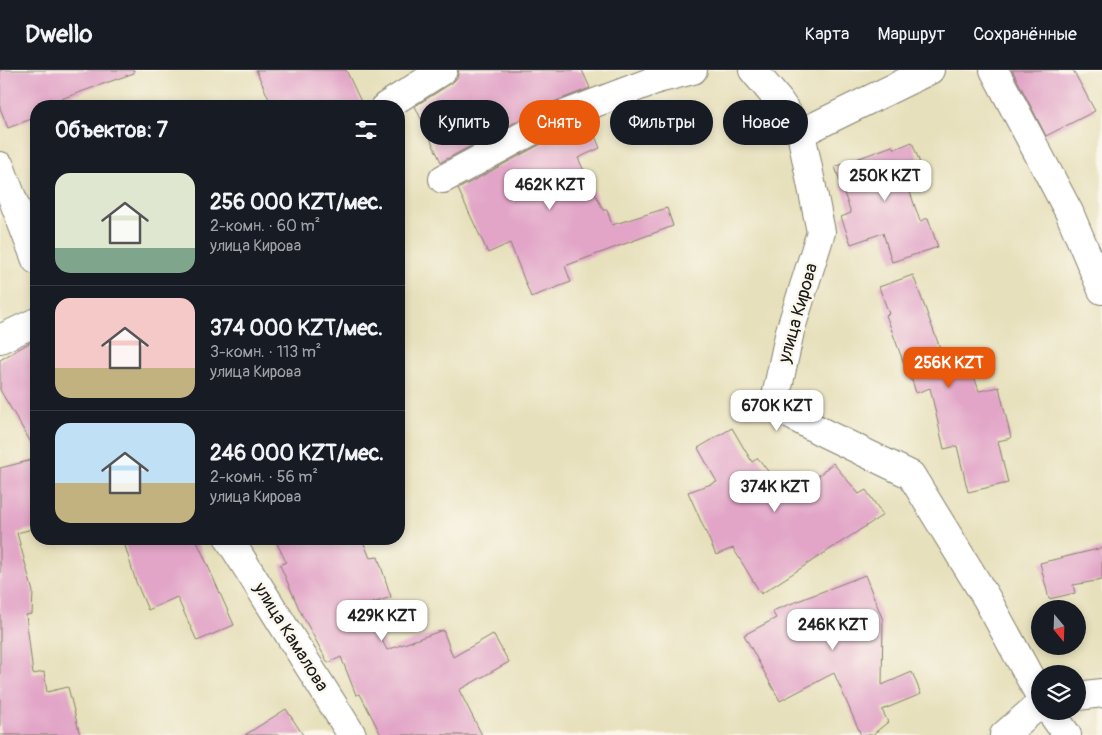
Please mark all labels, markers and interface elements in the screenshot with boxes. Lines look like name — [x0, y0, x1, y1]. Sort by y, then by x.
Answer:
text: Dwello — [25, 20, 92, 49]
text: Карта — [805, 23, 849, 46]
text: Маршрут — [877, 23, 945, 46]
text: Сохранённые — [973, 23, 1077, 46]
chip: Купить — [420, 100, 509, 145]
chip: Снять — [519, 100, 600, 145]
chip: Фильтры — [610, 100, 713, 145]
chip: Новое — [723, 100, 808, 145]
icon: filters — [352, 116, 380, 144]
text: Объектов: 7 — [55, 117, 168, 144]
pin: 250K KZT — [833, 160, 937, 202]
text: 250K KZT — [849, 166, 921, 186]
pin: 462K KZT — [498, 168, 602, 211]
text: 462K KZT — [515, 175, 585, 195]
text: 256 000 KZT/мес. — [210, 189, 383, 216]
icon: home — [95, 193, 155, 253]
text: 2-комн. · 60 m² — [210, 216, 320, 236]
text: улица Кирова — [210, 236, 301, 256]
street label: улица Кирова — [773, 261, 823, 366]
text: 374 000 KZT/мес. — [210, 315, 383, 342]
icon: home — [95, 318, 155, 378]
text: 3-комн. · 113 m² — [210, 342, 321, 362]
pin: 256K KZT — [897, 346, 1001, 389]
text: 256K KZT — [914, 353, 984, 373]
text: улица Кирова — [210, 362, 301, 382]
pin: 670K KZT — [725, 390, 829, 432]
text: 670K KZT — [741, 396, 813, 416]
text: 246 000 KZT/мес. — [210, 440, 384, 467]
icon: home — [95, 443, 155, 503]
text: 2-комн. · 56 m² — [210, 467, 318, 487]
pin: 374K KZT — [723, 470, 827, 513]
text: 374K KZT — [740, 477, 810, 497]
text: улица Кирова — [210, 487, 301, 507]
street label: улица Камалова — [248, 577, 334, 696]
pin: 429K KZT — [330, 600, 434, 642]
north arrow — [1031, 600, 1086, 655]
map controls — [1031, 600, 1086, 720]
text: 429K KZT — [347, 606, 417, 626]
pin: 246K KZT — [781, 608, 885, 651]
text: 246K KZT — [798, 615, 868, 635]
button: layers — [1031, 665, 1086, 720]

